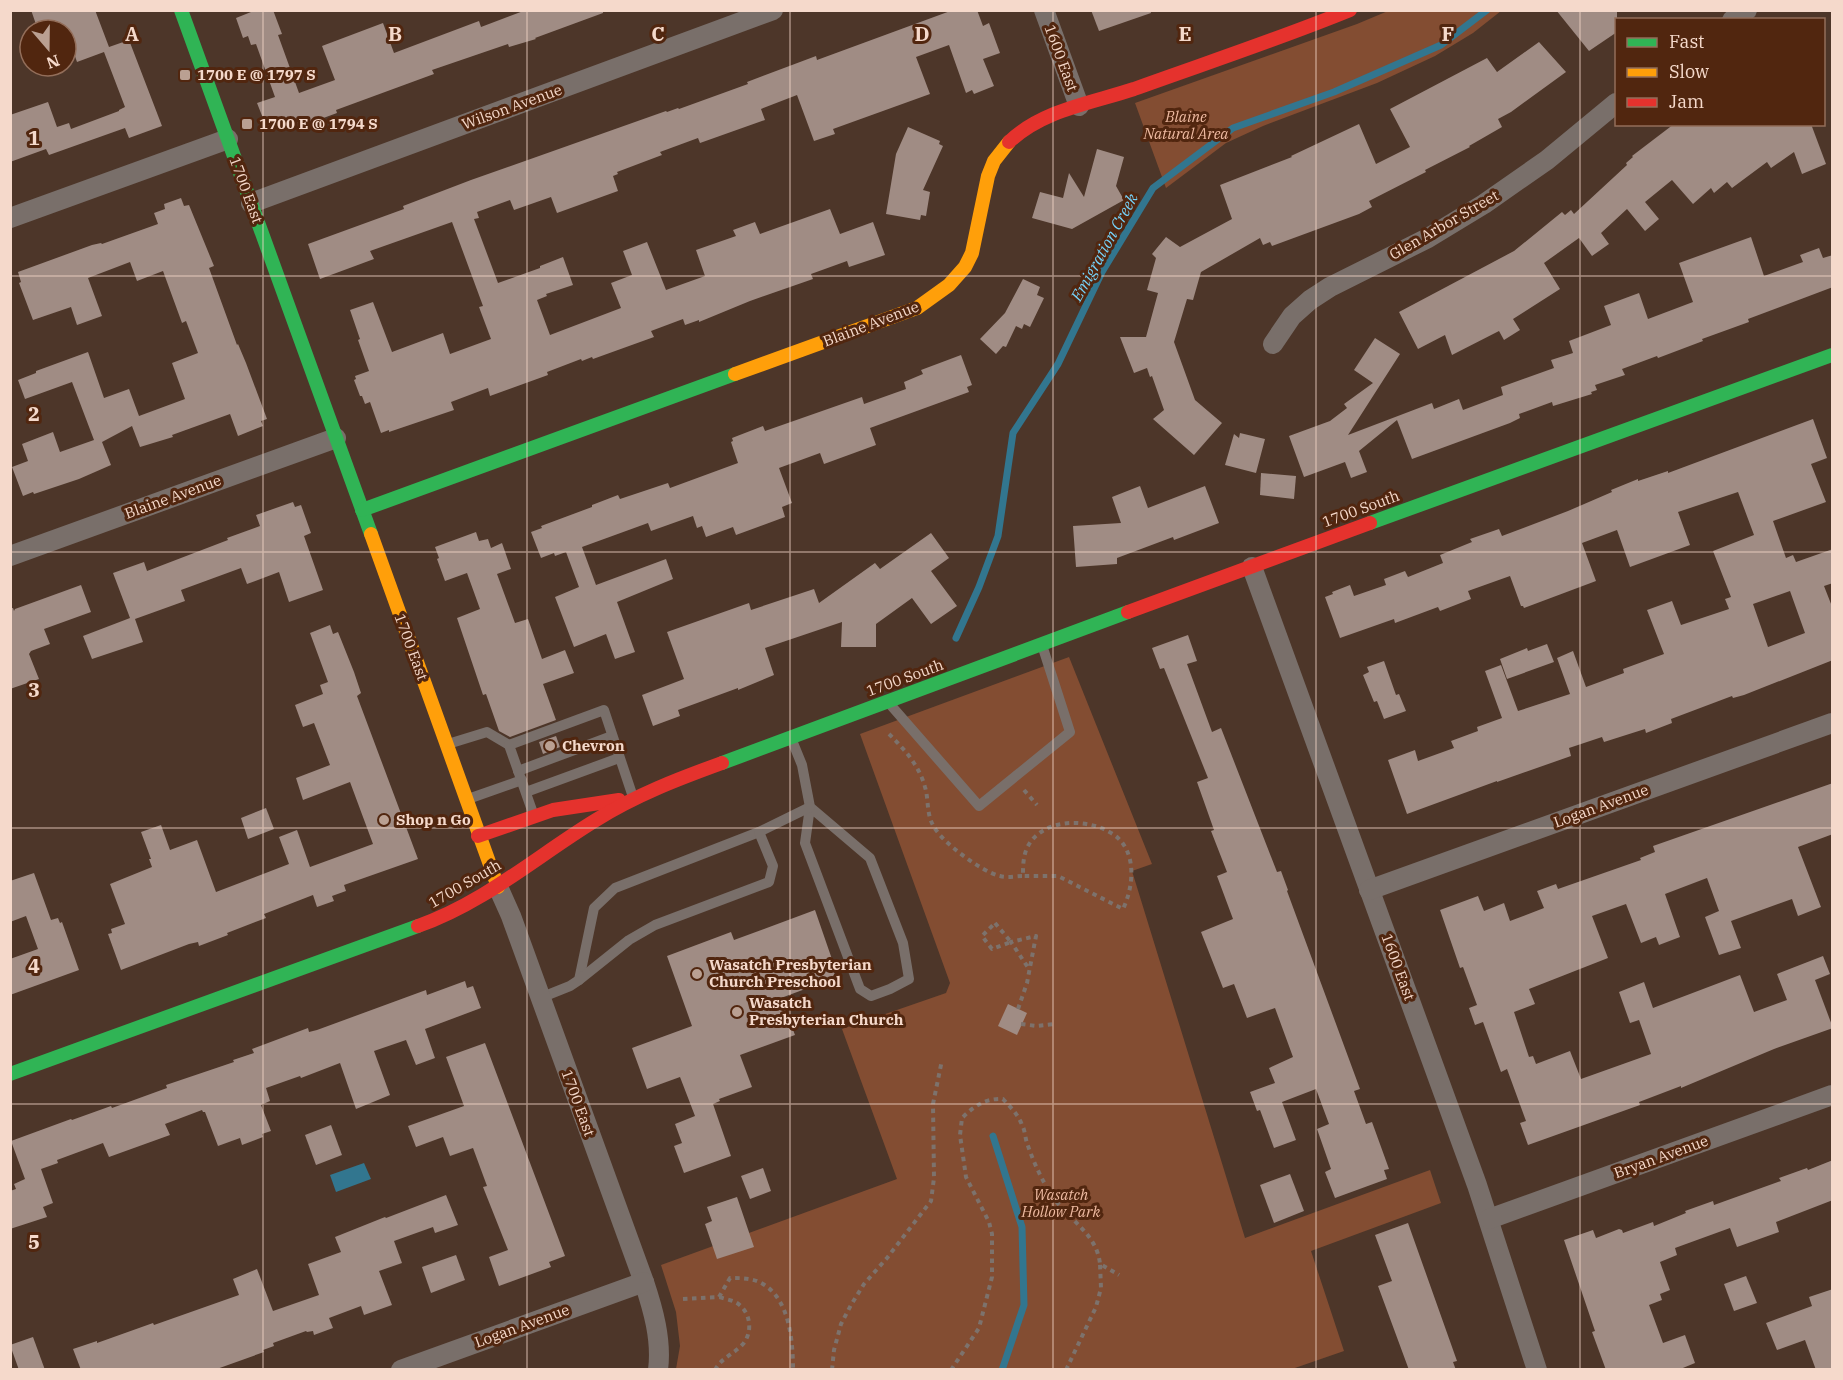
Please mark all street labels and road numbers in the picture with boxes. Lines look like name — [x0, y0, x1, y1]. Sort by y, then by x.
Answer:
street label: 1600 East — [1041, 22, 1082, 94]
street label: Wilson Avenue — [459, 80, 564, 133]
street label: 1700 East — [226, 154, 267, 226]
street label: Glen Arbor Street — [1386, 186, 1502, 264]
street label: Blaine Avenue — [820, 297, 922, 351]
street label: Blaine Avenue — [122, 470, 224, 523]
street label: 1700 South — [1320, 486, 1402, 531]
street label: 1700 East — [391, 611, 432, 683]
street label: 1700 South — [864, 655, 946, 700]
street label: Logan Avenue — [1551, 780, 1651, 831]
street label: 1700 South — [425, 855, 504, 912]
street label: 1600 East — [1378, 931, 1419, 1003]
street label: 1700 East — [558, 1067, 599, 1139]
street label: Bryan Avenue — [1611, 1131, 1711, 1182]
street label: Logan Avenue — [472, 1300, 572, 1351]

